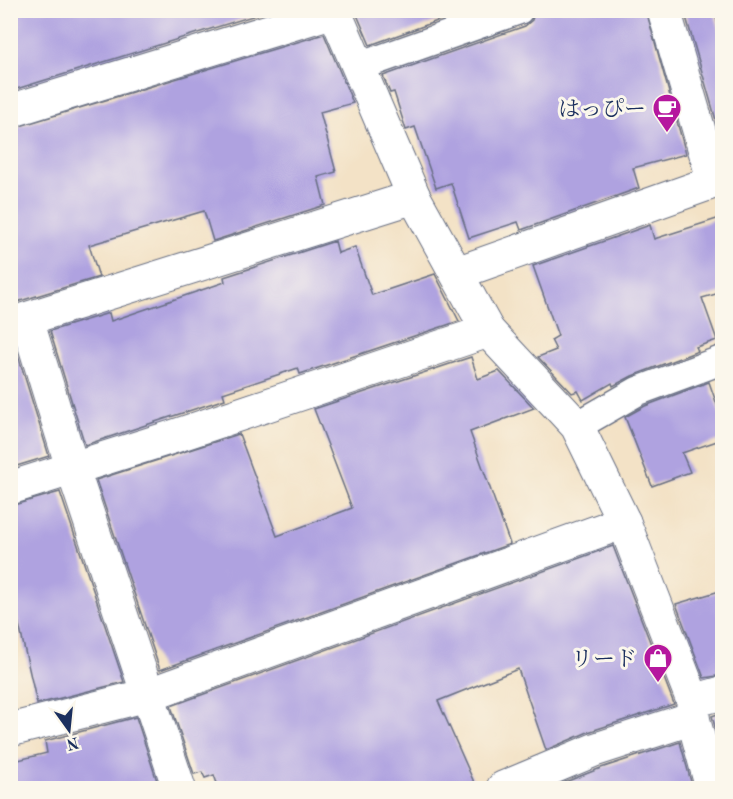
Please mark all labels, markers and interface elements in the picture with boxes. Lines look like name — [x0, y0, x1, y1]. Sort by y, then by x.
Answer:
cafe icon: はっぴー — [651, 92, 683, 134]
place label: はっぴー — [558, 98, 646, 121]
shop icon: リード — [642, 642, 674, 684]
place label: リード — [571, 649, 637, 671]
north arrow — [39, 700, 99, 760]
text: N — [64, 733, 80, 752]

